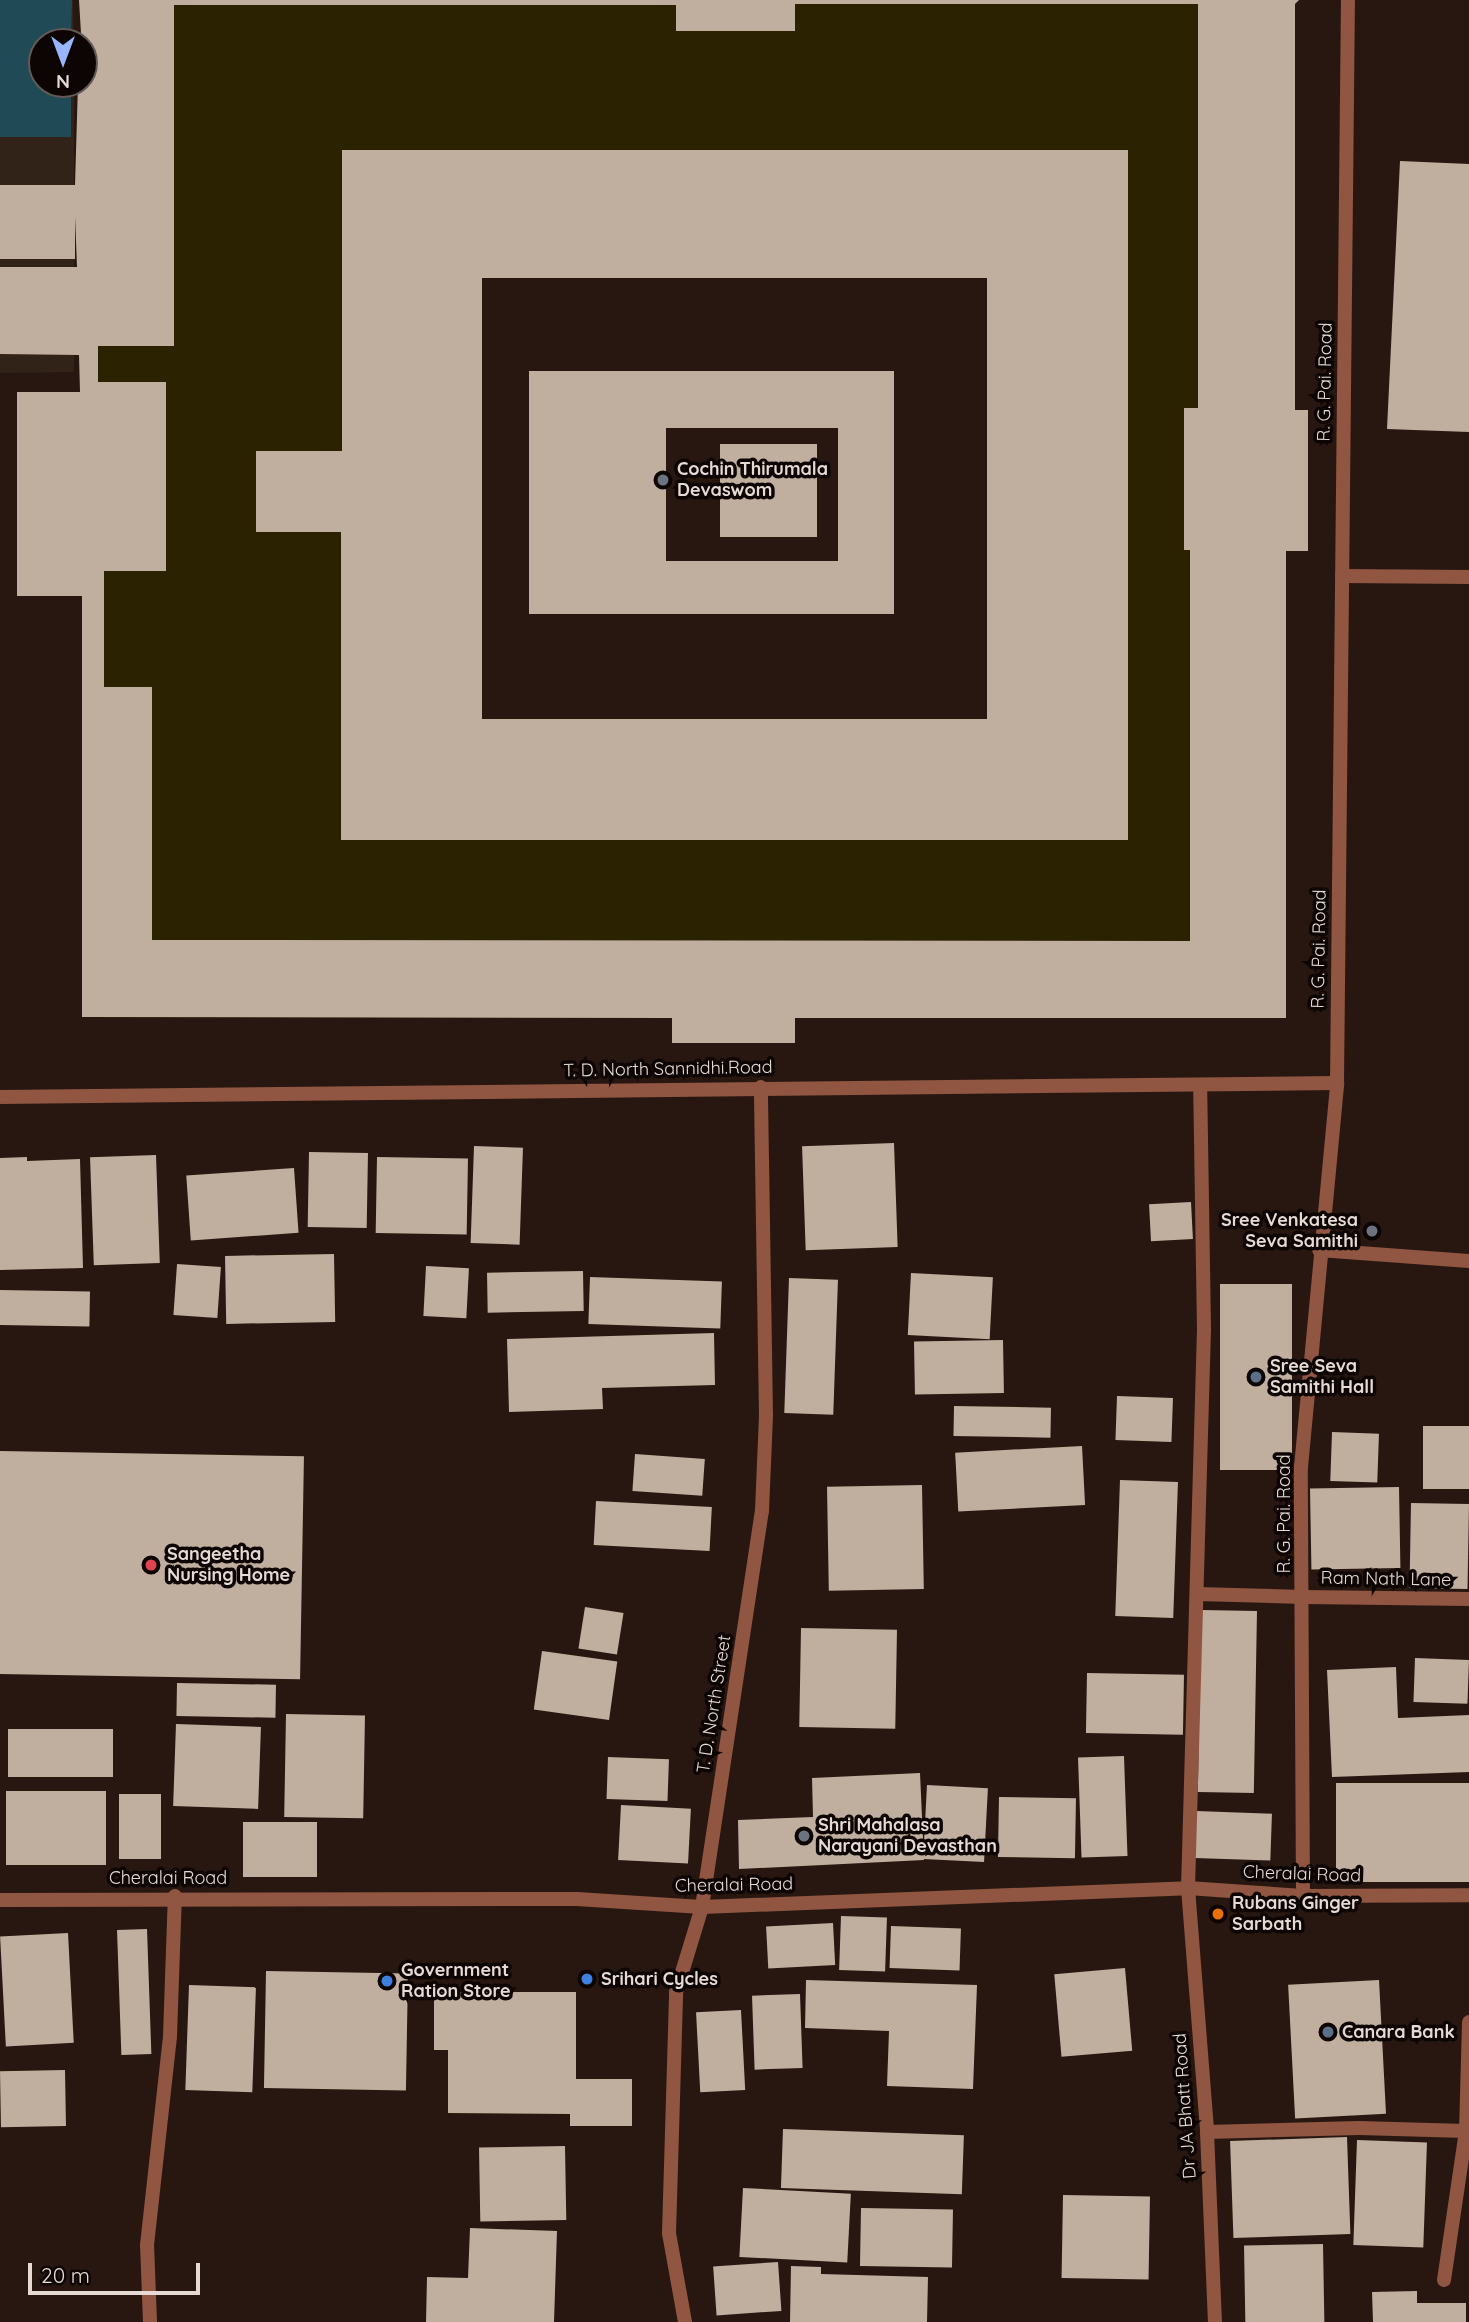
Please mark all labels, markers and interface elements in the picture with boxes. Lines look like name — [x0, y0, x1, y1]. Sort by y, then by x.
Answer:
north arrow — [28, 28, 98, 98]
text: N — [56, 70, 70, 94]
street label: R. G. Pai. Road — [1313, 322, 1337, 442]
place label: Cochin Thirumala Devaswom — [677, 459, 828, 502]
marker: Cochin Thirumala Devaswom — [655, 472, 671, 488]
street label: R. G. Pai. Road — [1307, 889, 1331, 1009]
street label: T. D. North Sannidhi.Road — [563, 1056, 773, 1082]
place label: Sree Venkatesa Seva Samithi — [1221, 1210, 1358, 1252]
marker: Sree Venkatesa Seva Samithi — [1364, 1223, 1380, 1239]
place label: Sree Seva Samithi Hall — [1270, 1356, 1374, 1398]
marker: Sree Seva Samithi Hall — [1248, 1369, 1264, 1385]
street label: R. G. Pai. Road — [1273, 1454, 1295, 1574]
place label: Sangeetha Nursing Home — [167, 1544, 290, 1586]
marker: Sangeetha Nursing Home — [141, 1555, 161, 1575]
street label: Ram Nath Lane — [1320, 1567, 1452, 1591]
street label: T. D. North Street — [692, 1633, 736, 1775]
place label: Shri Mahalasa Narayani Devasthan — [818, 1815, 997, 1857]
marker: Shri Mahalasa Narayani Devasthan — [796, 1828, 812, 1844]
street label: Cheralai Road — [1243, 1861, 1361, 1887]
street label: Cheralai Road — [109, 1867, 227, 1889]
street label: Cheralai Road — [675, 1873, 793, 1897]
place label: Rubans Ginger Sarbath — [1232, 1893, 1359, 1936]
marker: Rubans Ginger Sarbath — [1210, 1906, 1226, 1922]
place label: Government Ration Store — [401, 1960, 511, 2002]
place label: Srihari Cycles — [601, 1968, 718, 1990]
marker: Srihari Cycles — [579, 1971, 595, 1987]
marker: Government Ration Store — [379, 1973, 395, 1989]
place label: Canara Bank — [1342, 2021, 1455, 2043]
marker: Canara Bank — [1320, 2024, 1336, 2040]
street label: Dr JA Bhatt Road — [1169, 2032, 1201, 2180]
scale bar — [32, 2248, 203, 2292]
text: 20 m — [41, 2262, 90, 2288]

